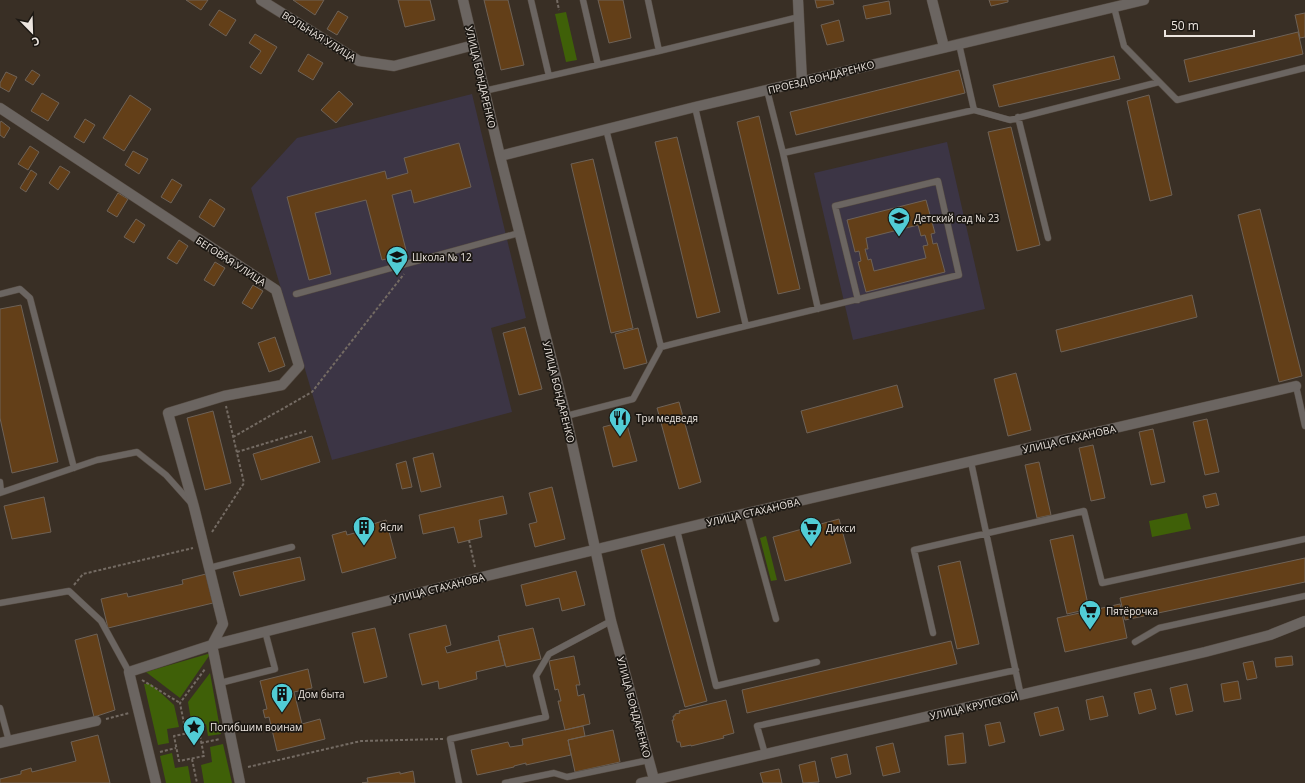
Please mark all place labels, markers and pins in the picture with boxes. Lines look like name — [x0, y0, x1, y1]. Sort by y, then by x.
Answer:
school or university icon: Детский сад № 23 — [886, 205, 912, 238]
place label: Детский сад № 23 — [914, 211, 1000, 225]
school or university icon: Школа № 12 — [384, 244, 410, 277]
place label: Школа № 12 — [412, 250, 472, 264]
restaurant icon: Три медведя — [607, 405, 633, 438]
place label: Три медведя — [636, 411, 698, 425]
building icon: Ясли — [351, 514, 377, 547]
supermarket icon: Дикси — [798, 515, 824, 548]
place label: Ясли — [380, 520, 403, 534]
place label: Дикси — [826, 521, 856, 535]
supermarket icon: Пятёрочка — [1077, 598, 1103, 631]
place label: Пятёрочка — [1106, 604, 1158, 618]
building icon: Дом быта — [269, 681, 295, 714]
place label: Дом быта — [298, 687, 345, 701]
place icon: Погибшим воинам — [181, 714, 207, 747]
place label: Погибшим воинам — [210, 720, 302, 734]

